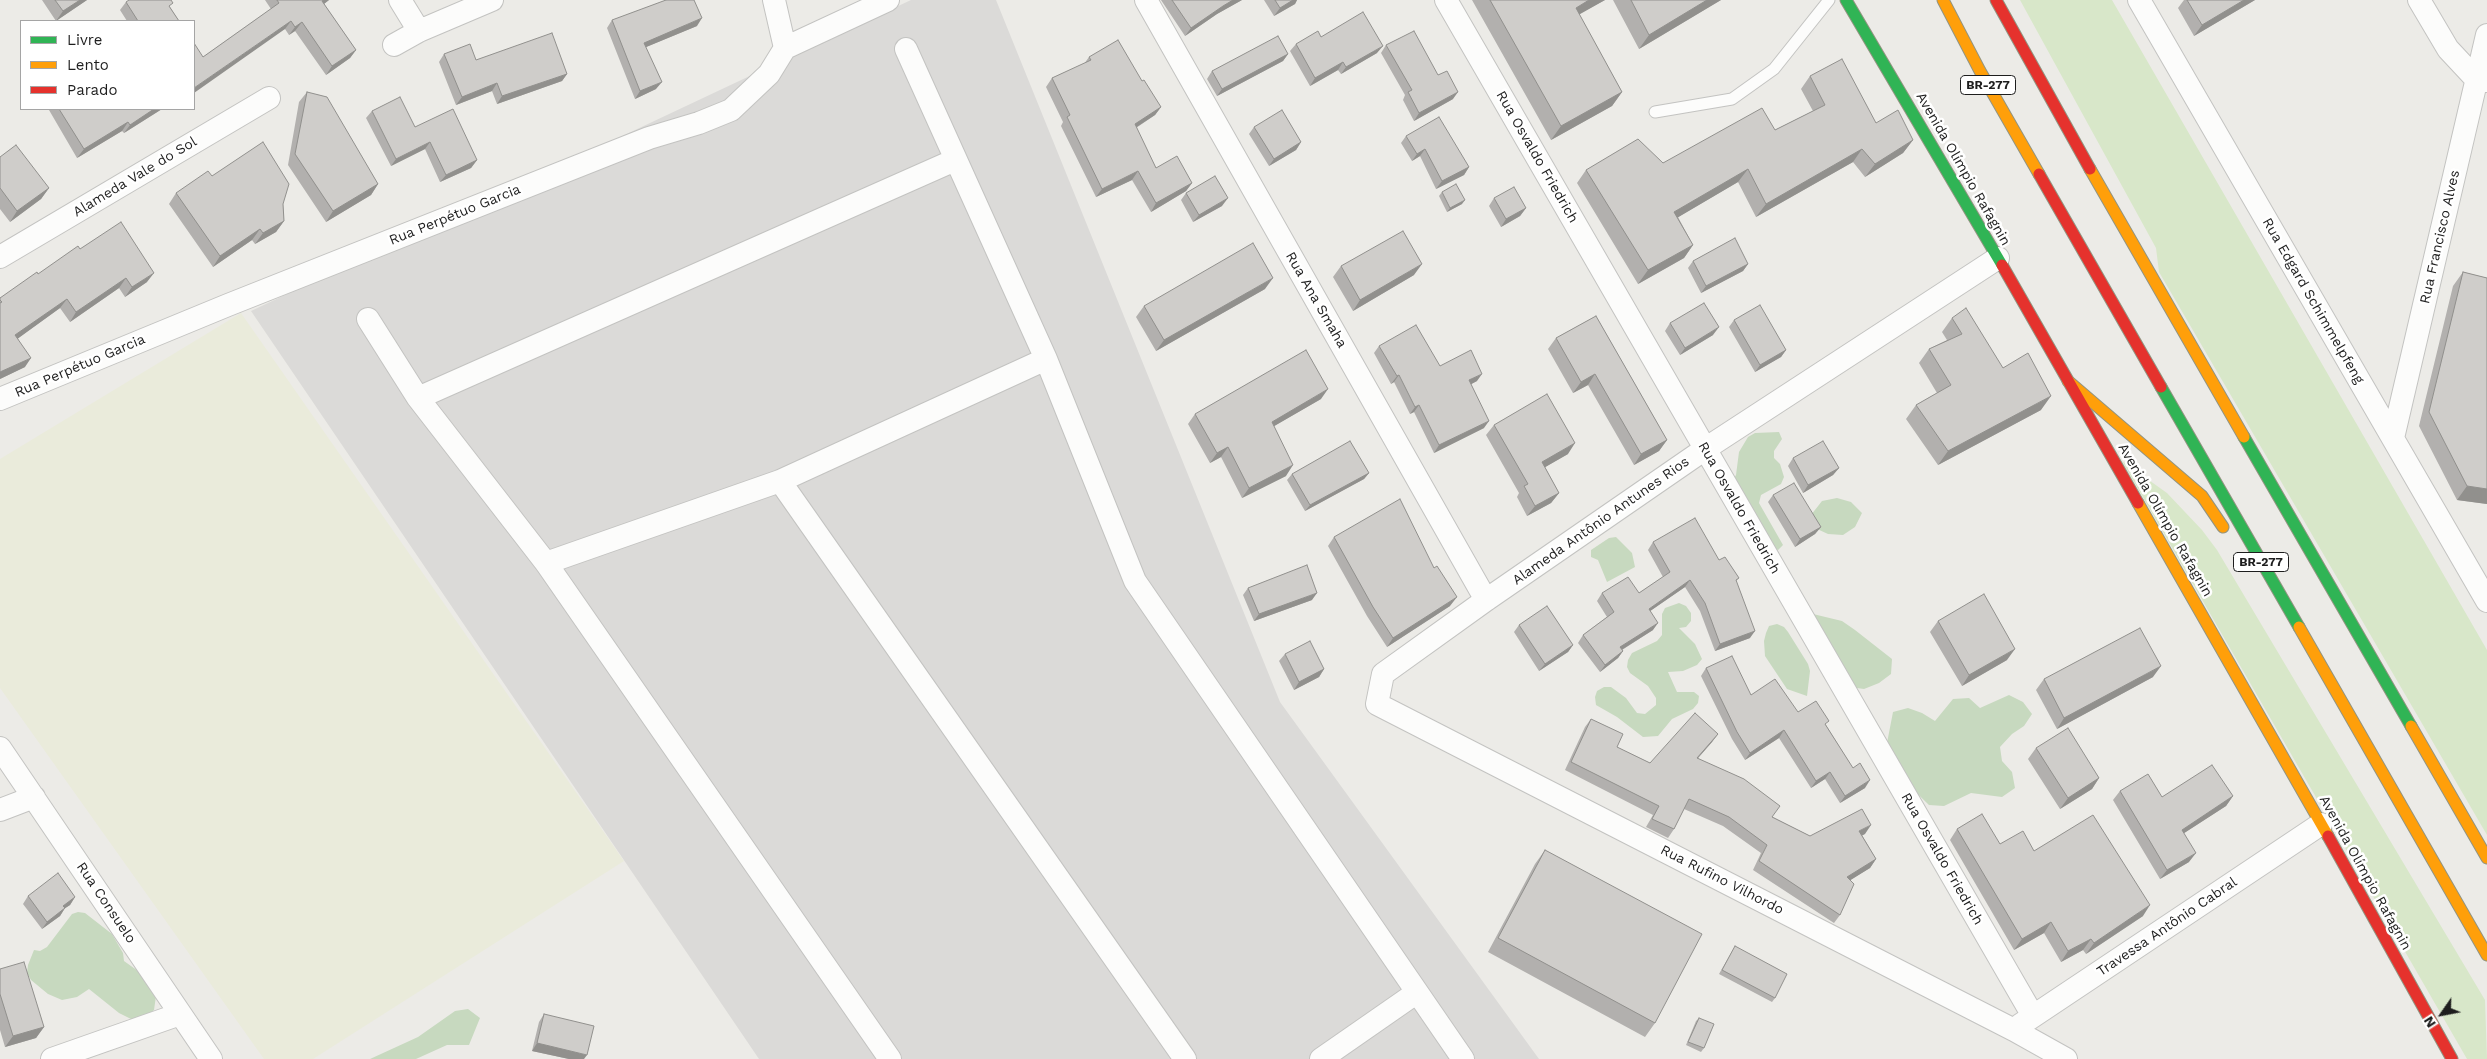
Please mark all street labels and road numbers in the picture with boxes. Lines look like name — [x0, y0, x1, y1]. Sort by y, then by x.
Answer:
road number: BR-277 — [1960, 76, 2016, 94]
street label: Rua Osvaldo Friedrich — [1492, 88, 1582, 226]
street label: Avenida Olímpio Rafagnin — [1912, 89, 2014, 249]
street label: Alameda Vale do Sol — [70, 133, 200, 221]
street label: Rua Francisco Alves — [2416, 169, 2464, 305]
street label: Rua Perpétuo Garcia — [387, 181, 523, 249]
street label: Rua Edgard Schimmelpfeng — [2259, 215, 2367, 387]
street label: Rua Ana Smaha — [1282, 249, 1350, 351]
street label: Rua Perpétuo Garcia — [12, 331, 148, 401]
street label: Rua Osvaldo Friedrich — [1694, 439, 1784, 577]
street label: Avenida Olímpio Rafagnin — [2114, 440, 2216, 600]
street label: Alameda Antônio Antunes Rios — [1509, 453, 1693, 589]
road number: BR-277 — [2234, 552, 2288, 572]
street label: Rua Osvaldo Friedrich — [1897, 790, 1987, 928]
street label: Avenida Olímpio Rafagnin — [2315, 793, 2415, 953]
street label: Rua Rufino Vilhordo — [1658, 842, 1786, 918]
street label: Rua Consuelo — [73, 859, 139, 947]
street label: Travessa Antônio Cabral — [2094, 874, 2240, 980]

